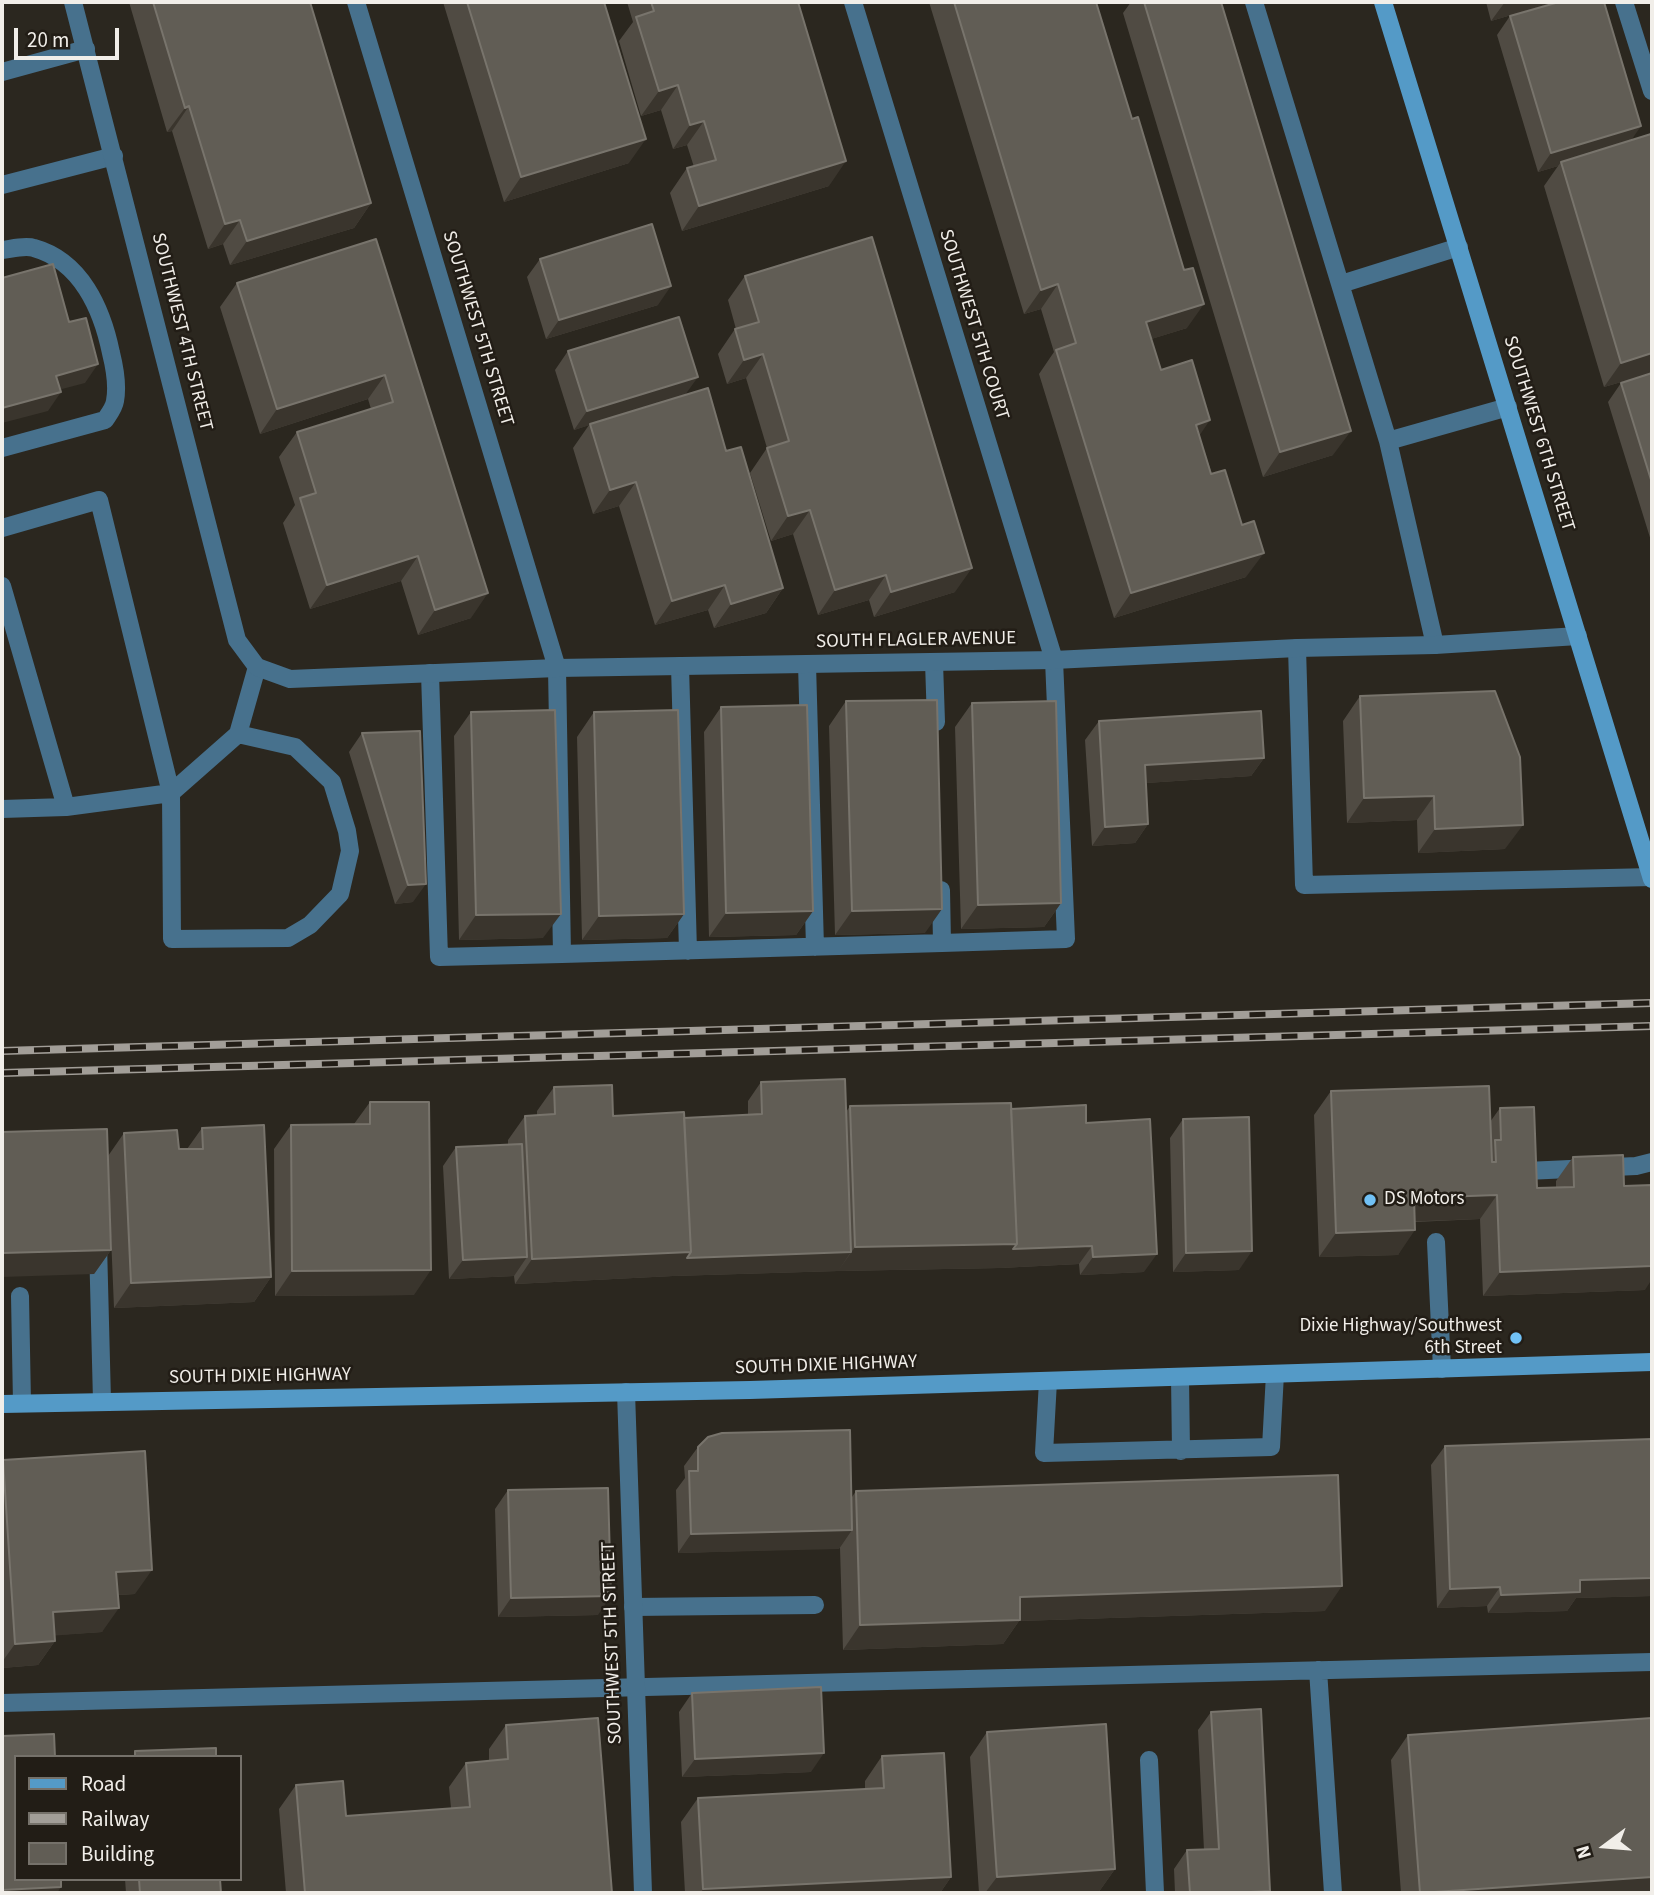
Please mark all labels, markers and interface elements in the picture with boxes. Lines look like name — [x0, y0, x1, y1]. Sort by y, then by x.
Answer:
scale bar — [18, 14, 122, 58]
text: 20 m — [27, 25, 69, 55]
street label: SOUTHWEST 5TH COURT — [933, 227, 1013, 423]
street label: SOUTHWEST 5TH STREET — [436, 229, 518, 429]
street label: SOUTHWEST 4TH STREET — [145, 231, 217, 433]
street label: SOUTHWEST 6TH STREET — [1497, 334, 1579, 534]
street label: SOUTH FLAGLER AVENUE — [816, 628, 1016, 654]
place label: DS Motors — [1384, 1189, 1464, 1211]
marker: DS Motors — [1362, 1192, 1378, 1208]
place label: Dixie Highway/Southwest 6th Street — [1299, 1316, 1502, 1360]
marker: Dixie Highway/Southwest 6th Street — [1508, 1330, 1524, 1346]
street label: SOUTH DIXIE HIGHWAY — [735, 1351, 917, 1381]
street label: SOUTH DIXIE HIGHWAY — [169, 1364, 351, 1390]
street label: SOUTHWEST 5TH STREET — [598, 1541, 628, 1745]
legend — [14, 1755, 242, 1881]
text: Road — [81, 1769, 126, 1799]
text: Railway — [81, 1804, 149, 1834]
north arrow — [1570, 1811, 1640, 1881]
text: Building — [81, 1839, 154, 1869]
text: N — [1570, 1842, 1599, 1862]

